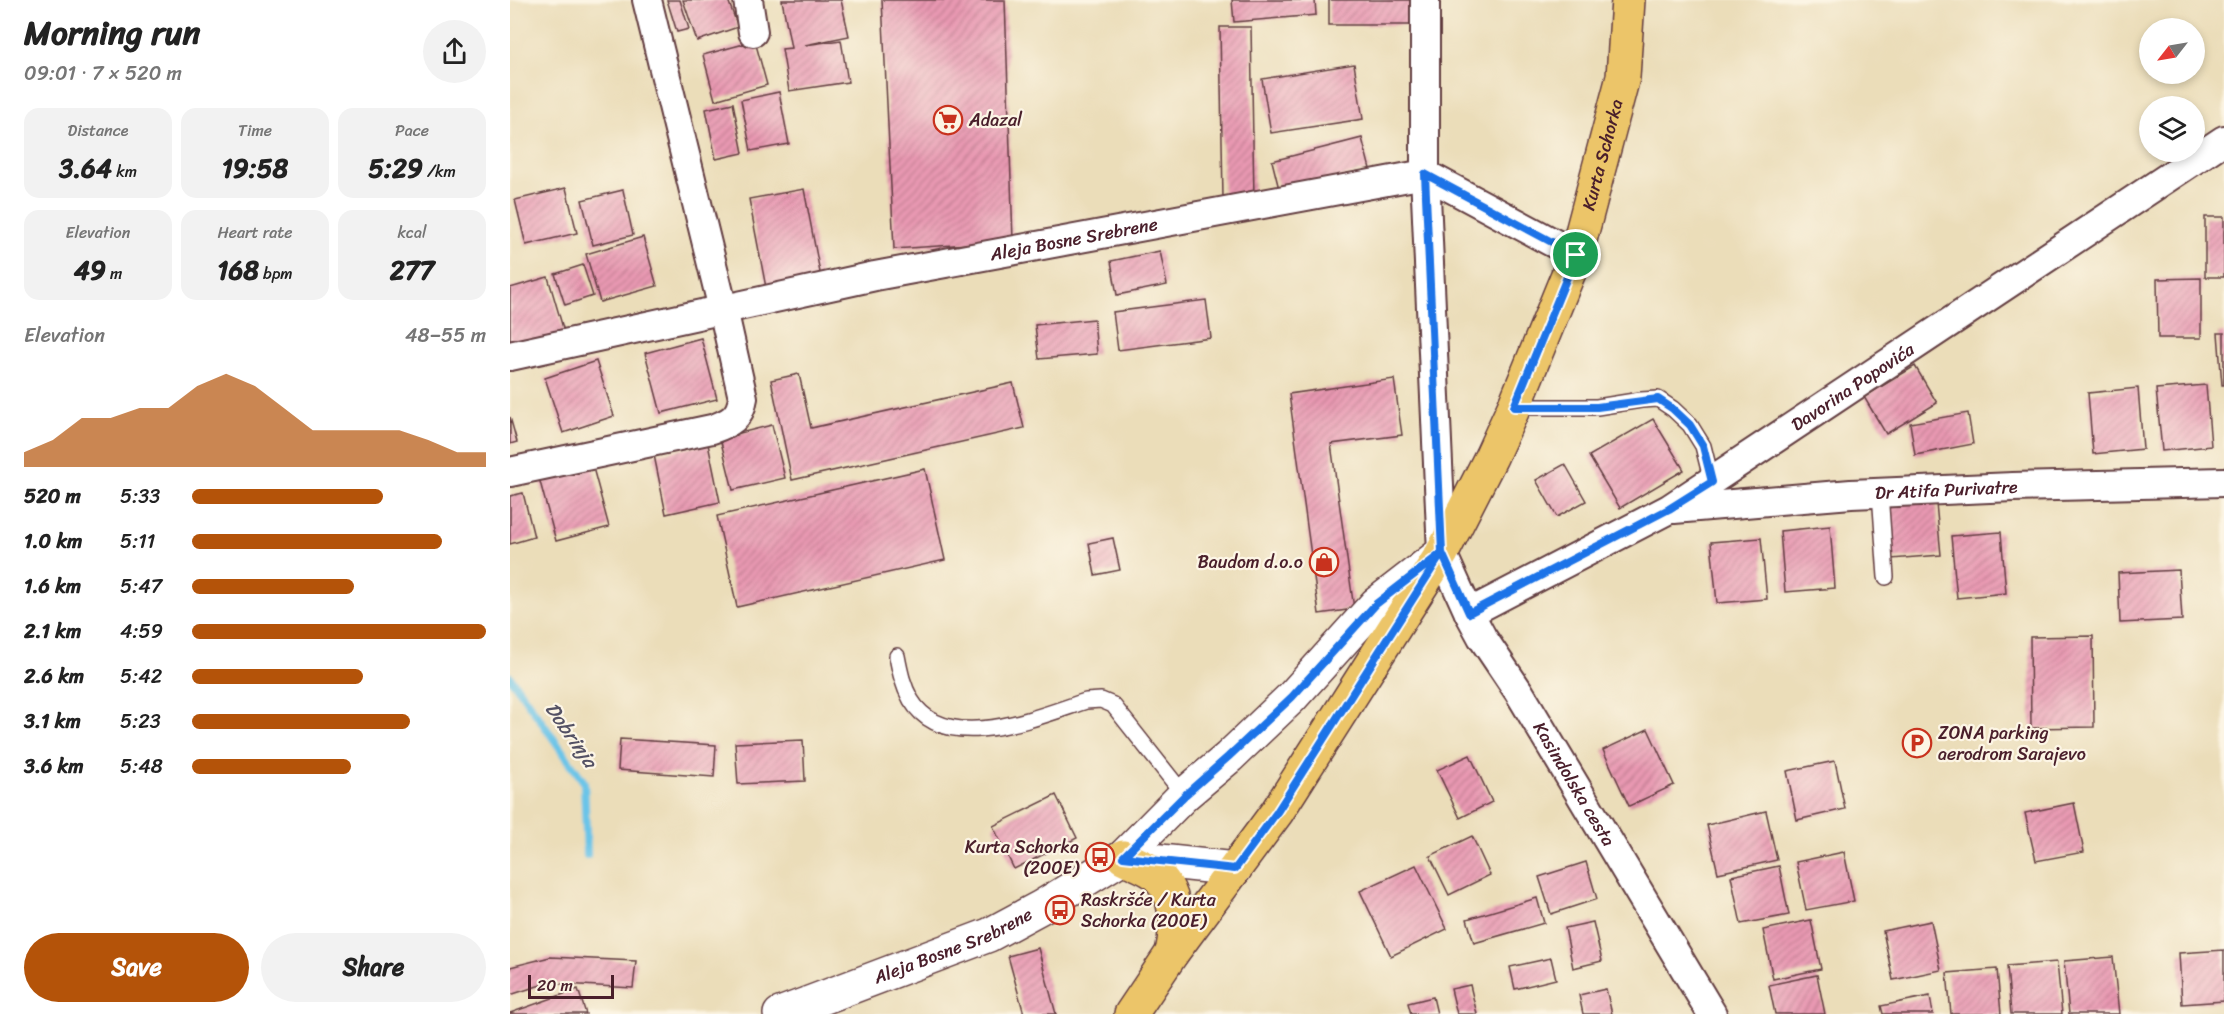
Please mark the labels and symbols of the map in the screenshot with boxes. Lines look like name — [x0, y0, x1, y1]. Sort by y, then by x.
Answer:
north arrow — [2139, 18, 2205, 84]
street label: Kurta Schorka — [1572, 95, 1633, 214]
supermarket icon: Adazal — [932, 104, 964, 136]
place label: Adazal — [968, 104, 1023, 136]
street label: Aleja Bosne Srebrene — [987, 208, 1160, 270]
pin — [1550, 229, 1601, 280]
street label: Davorina Popovića — [1784, 333, 1922, 440]
street label: Dr Atifa Purivatre — [1874, 471, 2018, 509]
place label: Baudom d.o.o — [1197, 546, 1303, 578]
shop icon: Baudom d.o.o — [1308, 546, 1340, 578]
water label: Dobrinja — [535, 695, 608, 777]
street label: Kasindolska cesta — [1524, 715, 1624, 853]
place label: ZONA parking aerodrom Sarajevo — [1938, 717, 2086, 770]
parking icon: ZONA parking aerodrom Sarajevo — [1901, 727, 1933, 759]
place label: Kurta Schorka (200E) — [965, 831, 1081, 884]
bus stop icon: Kurta Schorka (200E) — [1084, 841, 1116, 873]
place label: Raskršće / Kurta Schorka (200E) — [1081, 884, 1217, 937]
bus stop icon: Raskršće / Kurta Schorka (200E) — [1044, 894, 1076, 926]
street label: Aleja Bosne Srebrene — [868, 898, 1038, 994]
scale bar — [528, 972, 614, 1000]

